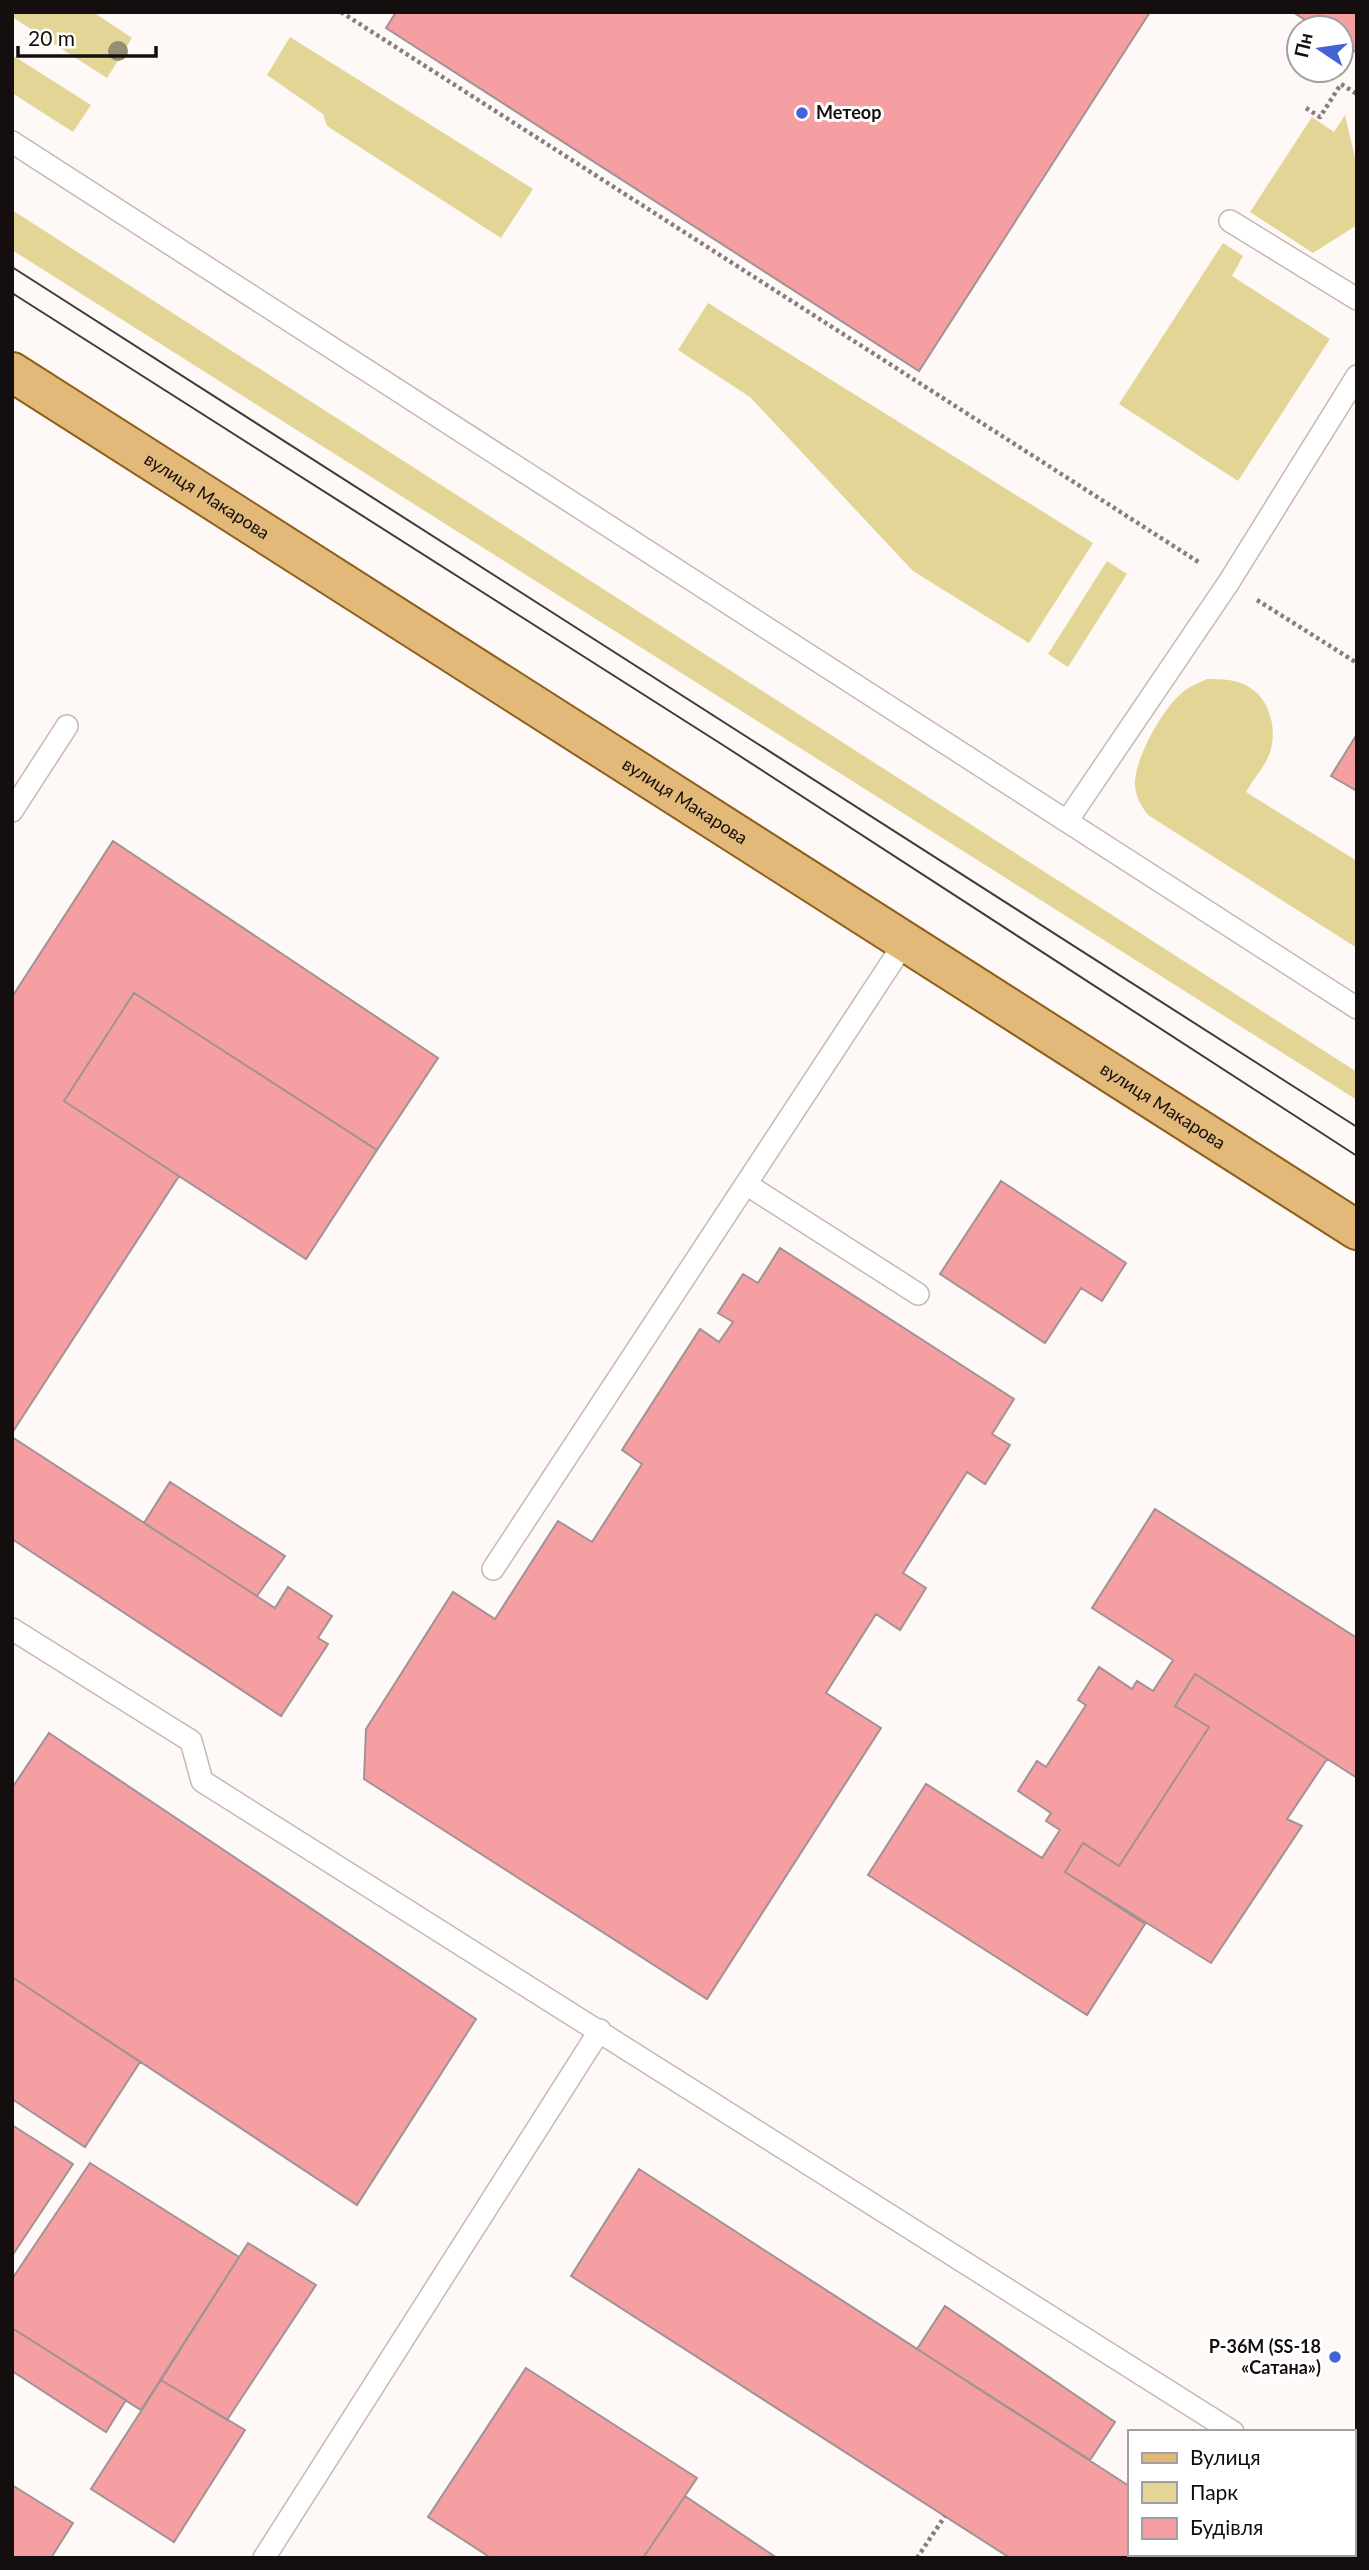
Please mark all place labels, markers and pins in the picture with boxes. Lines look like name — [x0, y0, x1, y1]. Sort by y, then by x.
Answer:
place label: Метеор — [816, 101, 881, 123]
marker: Метеор — [794, 105, 810, 121]
place label: Р-36М (SS-18 «Сатана») — [1209, 2335, 1321, 2378]
marker: Р-36М (SS-18 «Сатана») — [1327, 2349, 1343, 2365]

